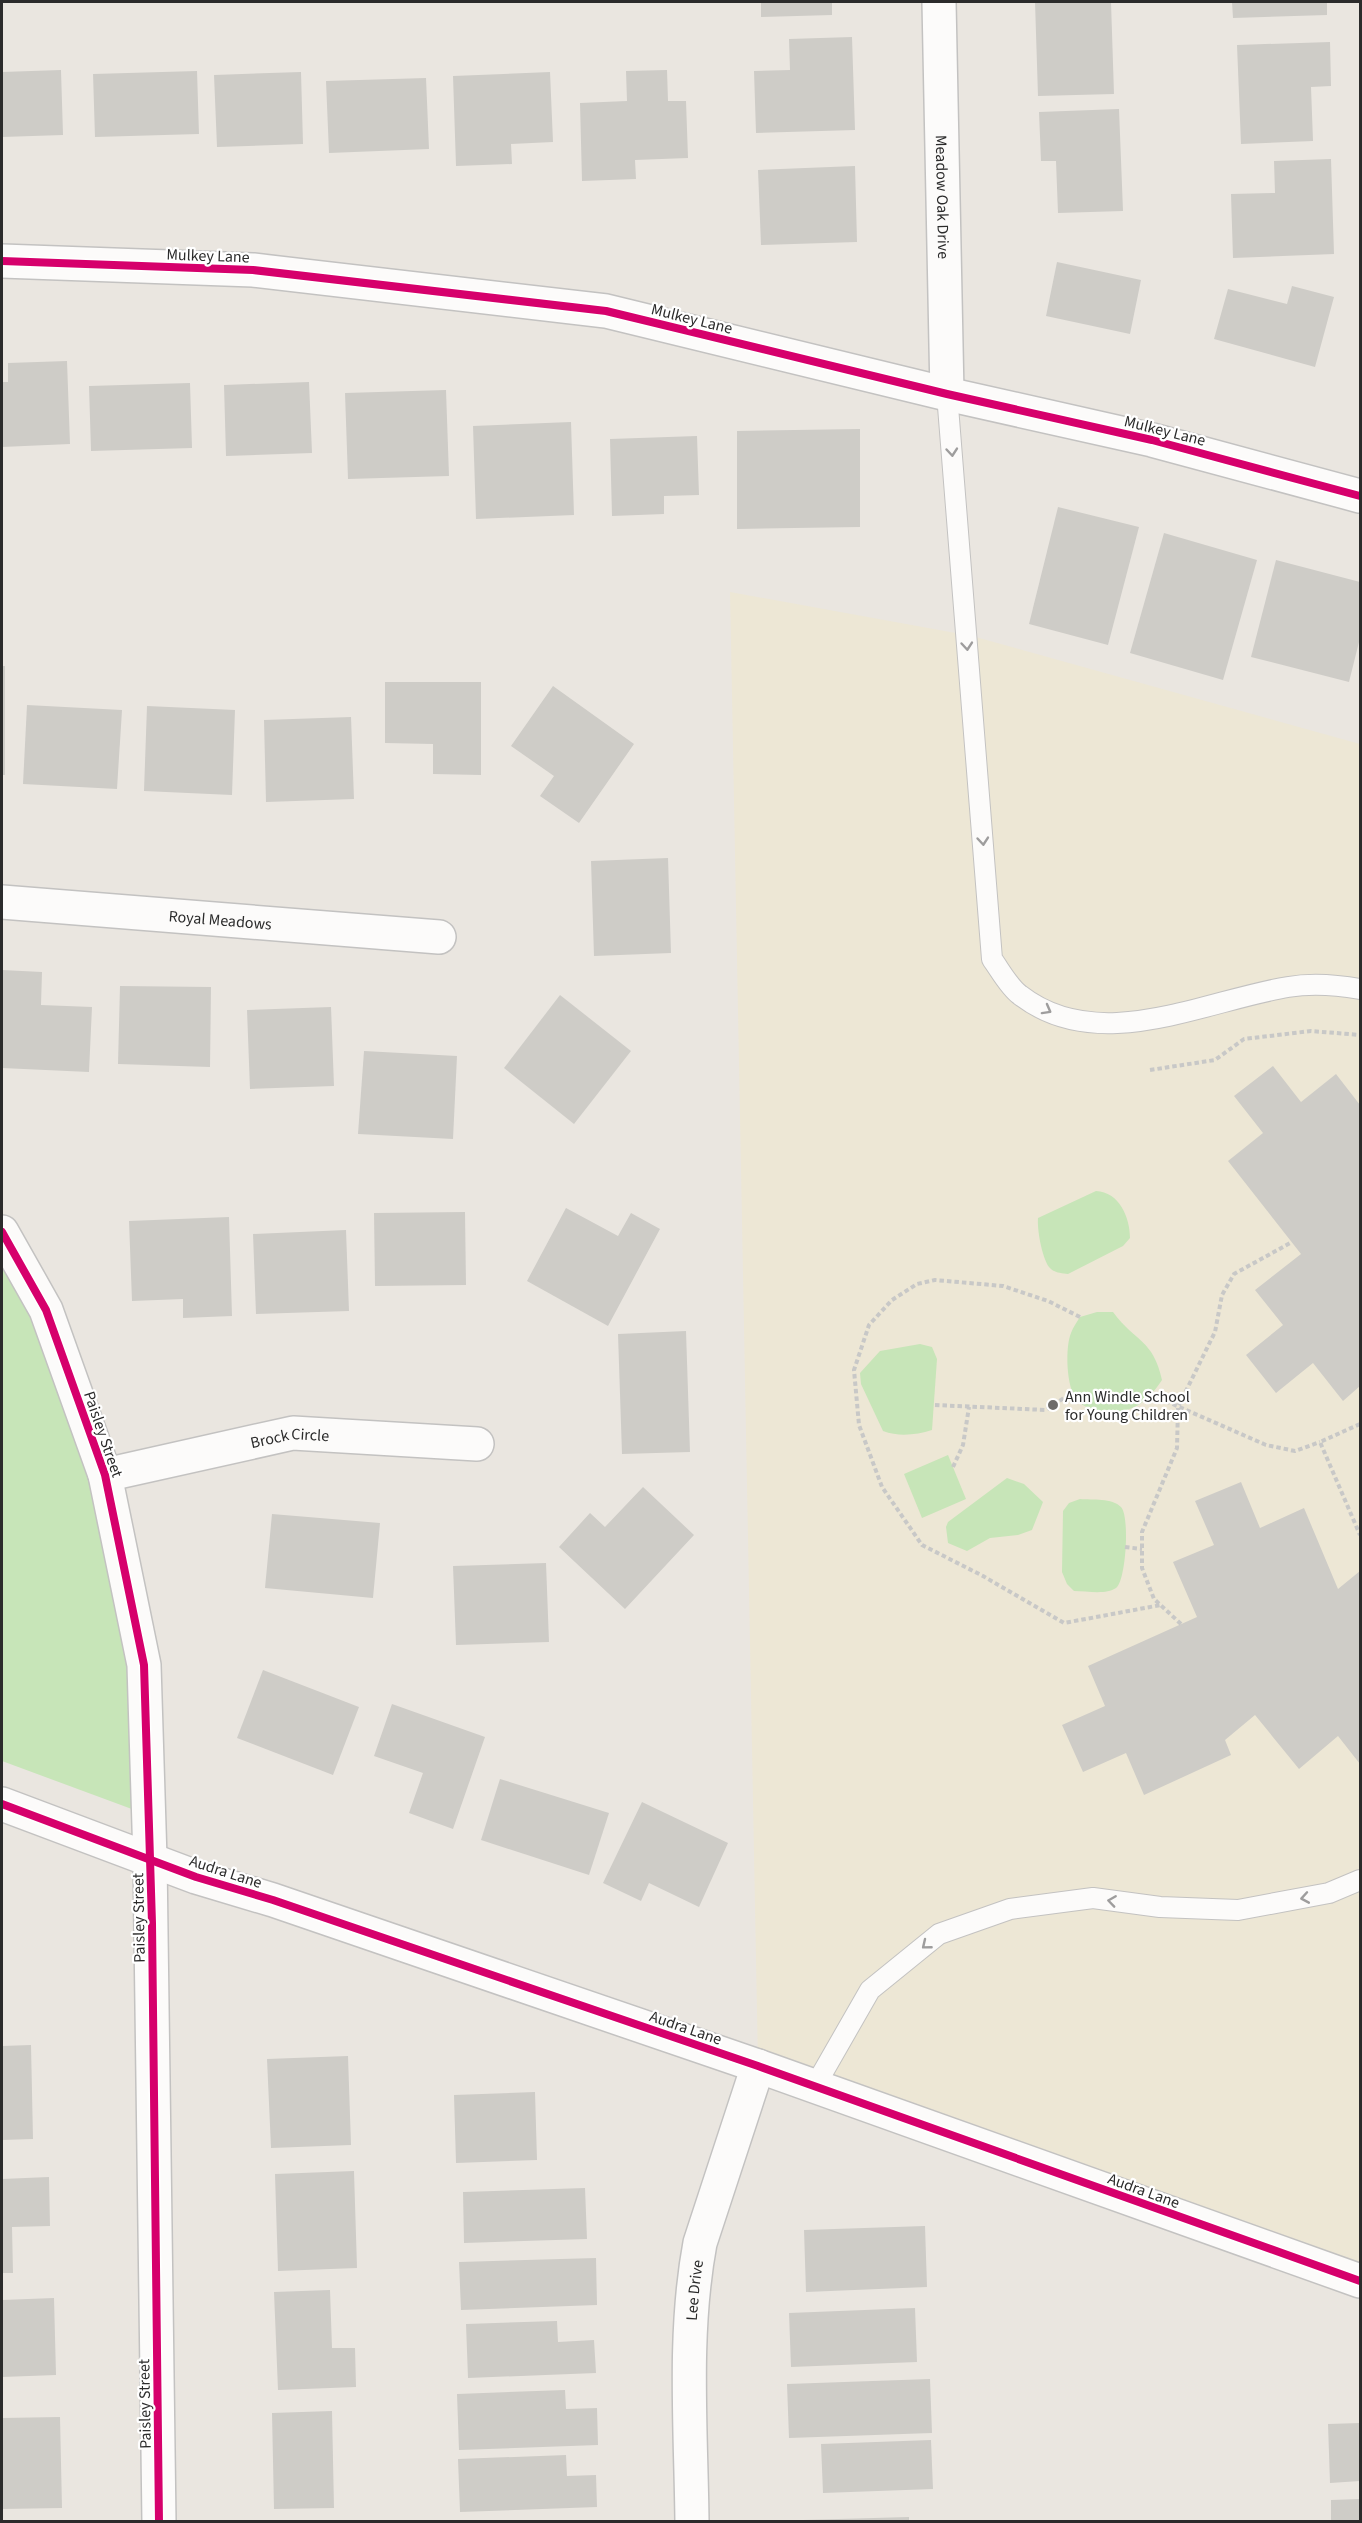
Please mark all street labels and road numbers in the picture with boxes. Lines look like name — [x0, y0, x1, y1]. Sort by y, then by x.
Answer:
street label: Meadow Oak Drive — [930, 135, 954, 259]
street label: Mulkey Lane — [166, 244, 250, 268]
street label: Mulkey Lane — [649, 298, 735, 340]
street label: Mulkey Lane — [1122, 410, 1208, 452]
street label: Royal Meadows — [168, 905, 273, 936]
street label: Paisley Street — [78, 1388, 128, 1481]
street label: Brock Circle — [248, 1423, 330, 1454]
street label: Audra Lane — [187, 1850, 265, 1894]
street label: Paisley Street — [127, 1872, 151, 1963]
street label: Audra Lane — [647, 2005, 725, 2051]
street label: Audra Lane — [1105, 2168, 1183, 2214]
street label: Lee Drive — [681, 2258, 709, 2321]
street label: Paisley Street — [133, 2358, 157, 2449]

